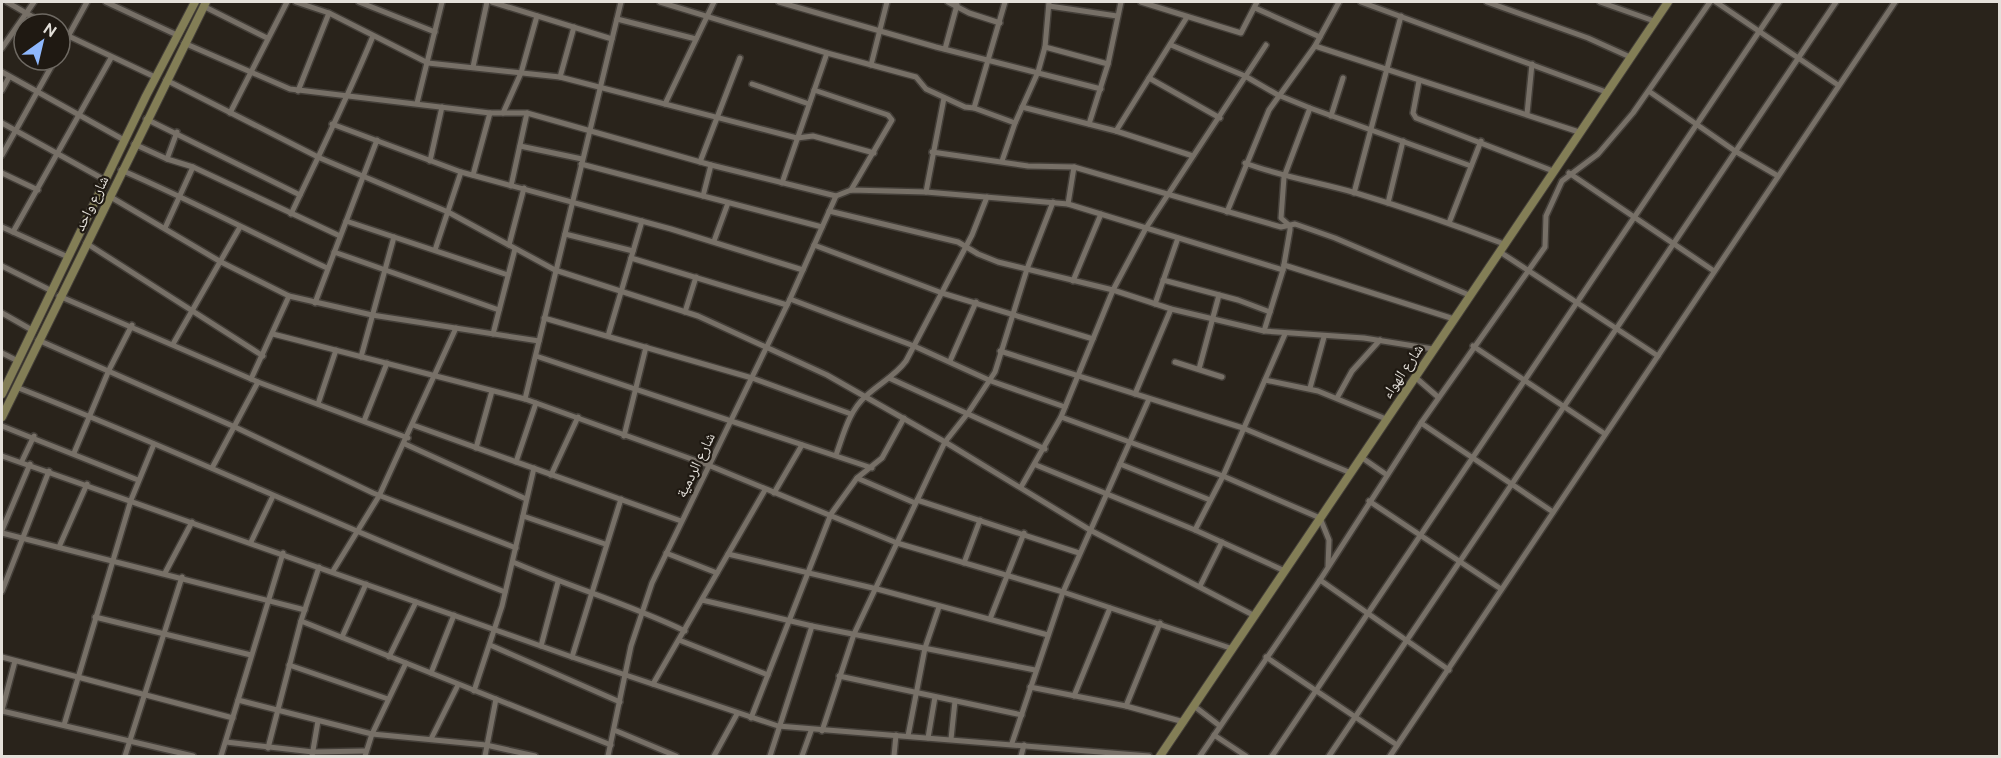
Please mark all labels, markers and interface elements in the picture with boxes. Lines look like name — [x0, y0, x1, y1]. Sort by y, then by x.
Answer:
north arrow — [12, 12, 72, 72]
text: N — [40, 19, 60, 40]
street label: شارع واحد — [70, 173, 113, 234]
street label: شارع الهواء — [1378, 341, 1428, 402]
street label: شارع الردمية — [672, 430, 720, 501]

